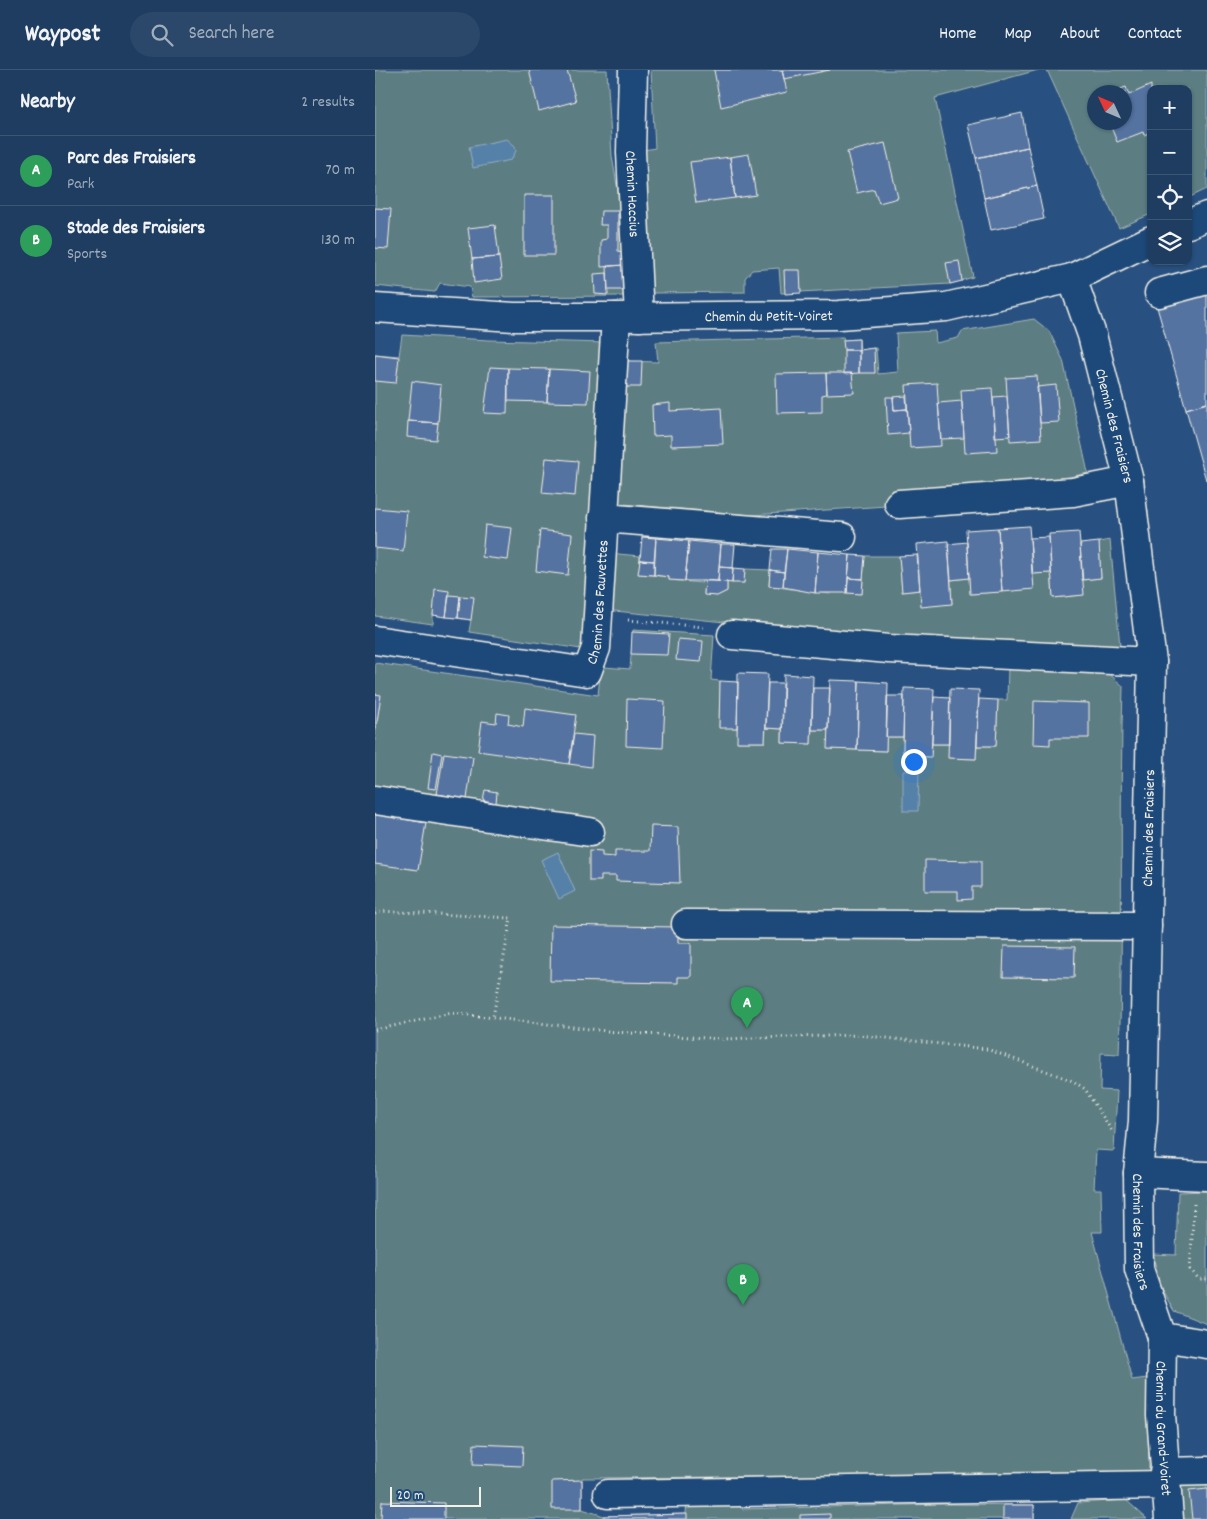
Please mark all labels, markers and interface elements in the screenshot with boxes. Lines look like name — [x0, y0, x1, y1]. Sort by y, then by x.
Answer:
search box — [130, 12, 480, 57]
text: Waypost — [25, 18, 100, 52]
icon: search — [148, 21, 176, 49]
text: Search here — [188, 21, 274, 48]
text: Home — [939, 22, 976, 47]
text: Map — [1004, 22, 1032, 47]
text: About — [1060, 22, 1100, 47]
text: Contact — [1128, 22, 1182, 47]
north arrow — [1087, 85, 1132, 130]
map controls — [1147, 85, 1192, 265]
button: + — [1147, 85, 1192, 130]
text: Nearby — [20, 88, 75, 118]
text: 2 results — [301, 91, 355, 114]
button: − — [1147, 130, 1192, 175]
text: Parc des Fraisiers — [67, 146, 196, 173]
street label: Chemin Haccius — [618, 150, 644, 238]
text: A — [32, 159, 40, 182]
text: 70 m — [325, 159, 355, 182]
text: Park — [67, 173, 94, 196]
button: locate — [1147, 175, 1192, 220]
text: Stade des Fraisiers — [67, 216, 205, 243]
button: layers — [1147, 220, 1192, 265]
text: B — [32, 229, 40, 252]
text: 130 m — [321, 229, 355, 252]
text: Sports — [67, 243, 107, 266]
street label: Chemin du Petit-Voiret — [705, 306, 833, 329]
street label: Chemin des Fraisiers — [1088, 367, 1138, 486]
street label: Chemin des Fauvettes — [582, 539, 616, 668]
your location — [901, 749, 927, 775]
street label: Chemin des Fraisiers — [1138, 769, 1162, 887]
pin: A — [731, 987, 763, 1028]
street label: Chemin des Fraisiers — [1125, 1173, 1155, 1294]
pin: B — [727, 1264, 759, 1305]
street label: Chemin du Grand-Voiret — [1148, 1361, 1176, 1497]
scale bar — [390, 1484, 481, 1507]
text: 20 m — [397, 1486, 424, 1506]

